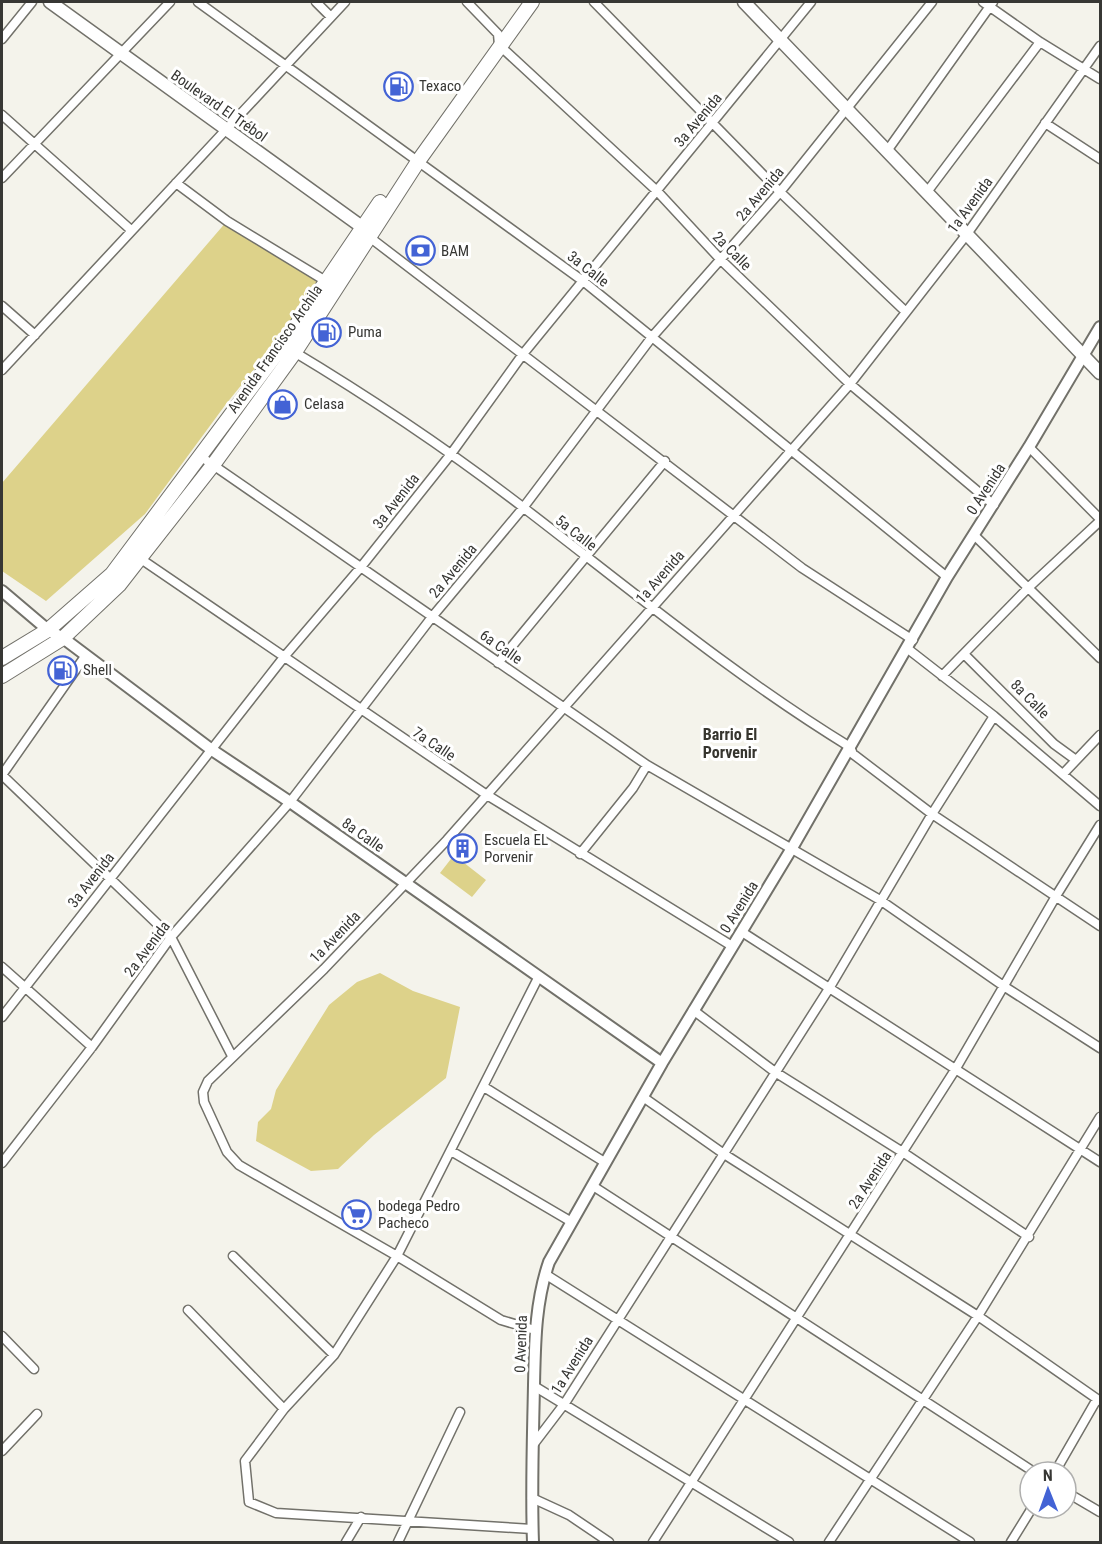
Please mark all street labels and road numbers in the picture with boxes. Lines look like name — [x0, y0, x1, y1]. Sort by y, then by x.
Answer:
street label: Boulevard El Trébol — [167, 66, 271, 146]
street label: 3a Avenida — [670, 89, 726, 151]
street label: 2a Avenida — [732, 163, 788, 225]
street label: 1a Avenida — [944, 173, 996, 237]
street label: 2a Calle — [709, 228, 755, 274]
street label: 3a Calle — [564, 247, 612, 291]
street label: Avenida Francisco Archila — [224, 281, 326, 417]
street label: 0 Avenida — [963, 460, 1009, 518]
street label: 3a Avenida — [369, 470, 423, 532]
street label: 5a Calle — [552, 511, 600, 555]
street label: 2a Avenida — [425, 540, 481, 602]
street label: 1a Avenida — [632, 547, 688, 607]
street label: 6a Calle — [476, 626, 526, 668]
street label: 8a Calle — [1007, 676, 1053, 722]
street label: 7a Calle — [409, 723, 459, 765]
street label: 8a Calle — [338, 814, 388, 856]
street label: 3a Avenida — [64, 849, 118, 911]
street label: 0 Avenida — [716, 878, 762, 936]
street label: 1a Avenida — [306, 907, 364, 967]
street label: 2a Avenida — [120, 918, 174, 980]
street label: 2a Avenida — [845, 1148, 895, 1212]
street label: 0 Avenida — [511, 1315, 531, 1373]
street label: 1a Avenida — [547, 1333, 597, 1397]

